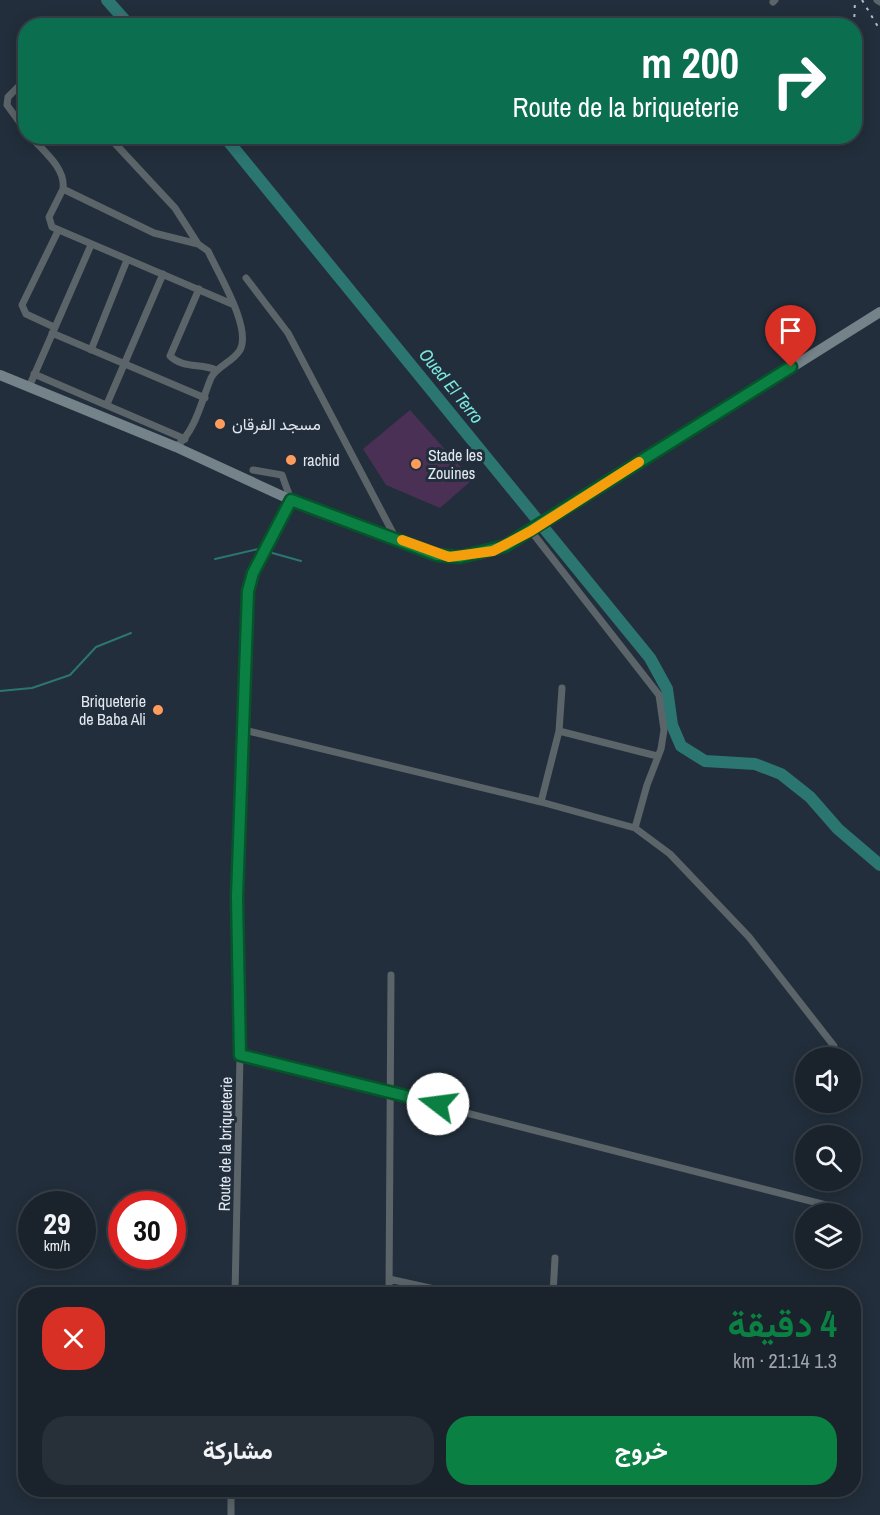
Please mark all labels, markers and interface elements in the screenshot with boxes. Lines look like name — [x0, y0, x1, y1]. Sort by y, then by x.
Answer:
text: 200 m — [641, 35, 739, 91]
icon: right — [760, 42, 838, 120]
text: Route de la briqueterie — [513, 89, 739, 125]
pin — [765, 305, 816, 367]
icon: arrive — [774, 314, 807, 347]
water label: Oued El Terro — [413, 343, 490, 429]
place label: مسجد الفرقان — [232, 413, 321, 435]
marker: مسجد الفرقان — [213, 417, 227, 431]
place label: Stade les Zouines — [428, 444, 483, 484]
place label: rachid — [303, 449, 339, 471]
marker: rachid — [284, 453, 298, 467]
marker: Stade les Zouines — [409, 457, 423, 471]
place label: Briqueterie de Baba Ali — [79, 690, 146, 730]
marker: Briqueterie de Baba Ali — [151, 703, 165, 717]
map controls — [795, 1047, 861, 1269]
button: sound — [795, 1047, 861, 1113]
position arrow — [406, 1072, 470, 1136]
street label: Route de la briqueterie — [213, 1077, 237, 1211]
button: search — [795, 1125, 861, 1191]
speed limit sign: 30 — [108, 1191, 186, 1269]
text: 29 — [43, 1203, 71, 1243]
button: layers — [795, 1203, 861, 1269]
text: km/h — [44, 1235, 70, 1256]
text: 4 دقيقة — [727, 1300, 837, 1348]
button: close — [42, 1307, 105, 1370]
text: 1.3 km · 21:14 — [733, 1347, 837, 1374]
button: مشاركة — [42, 1416, 434, 1485]
button: خروج — [446, 1416, 837, 1485]

